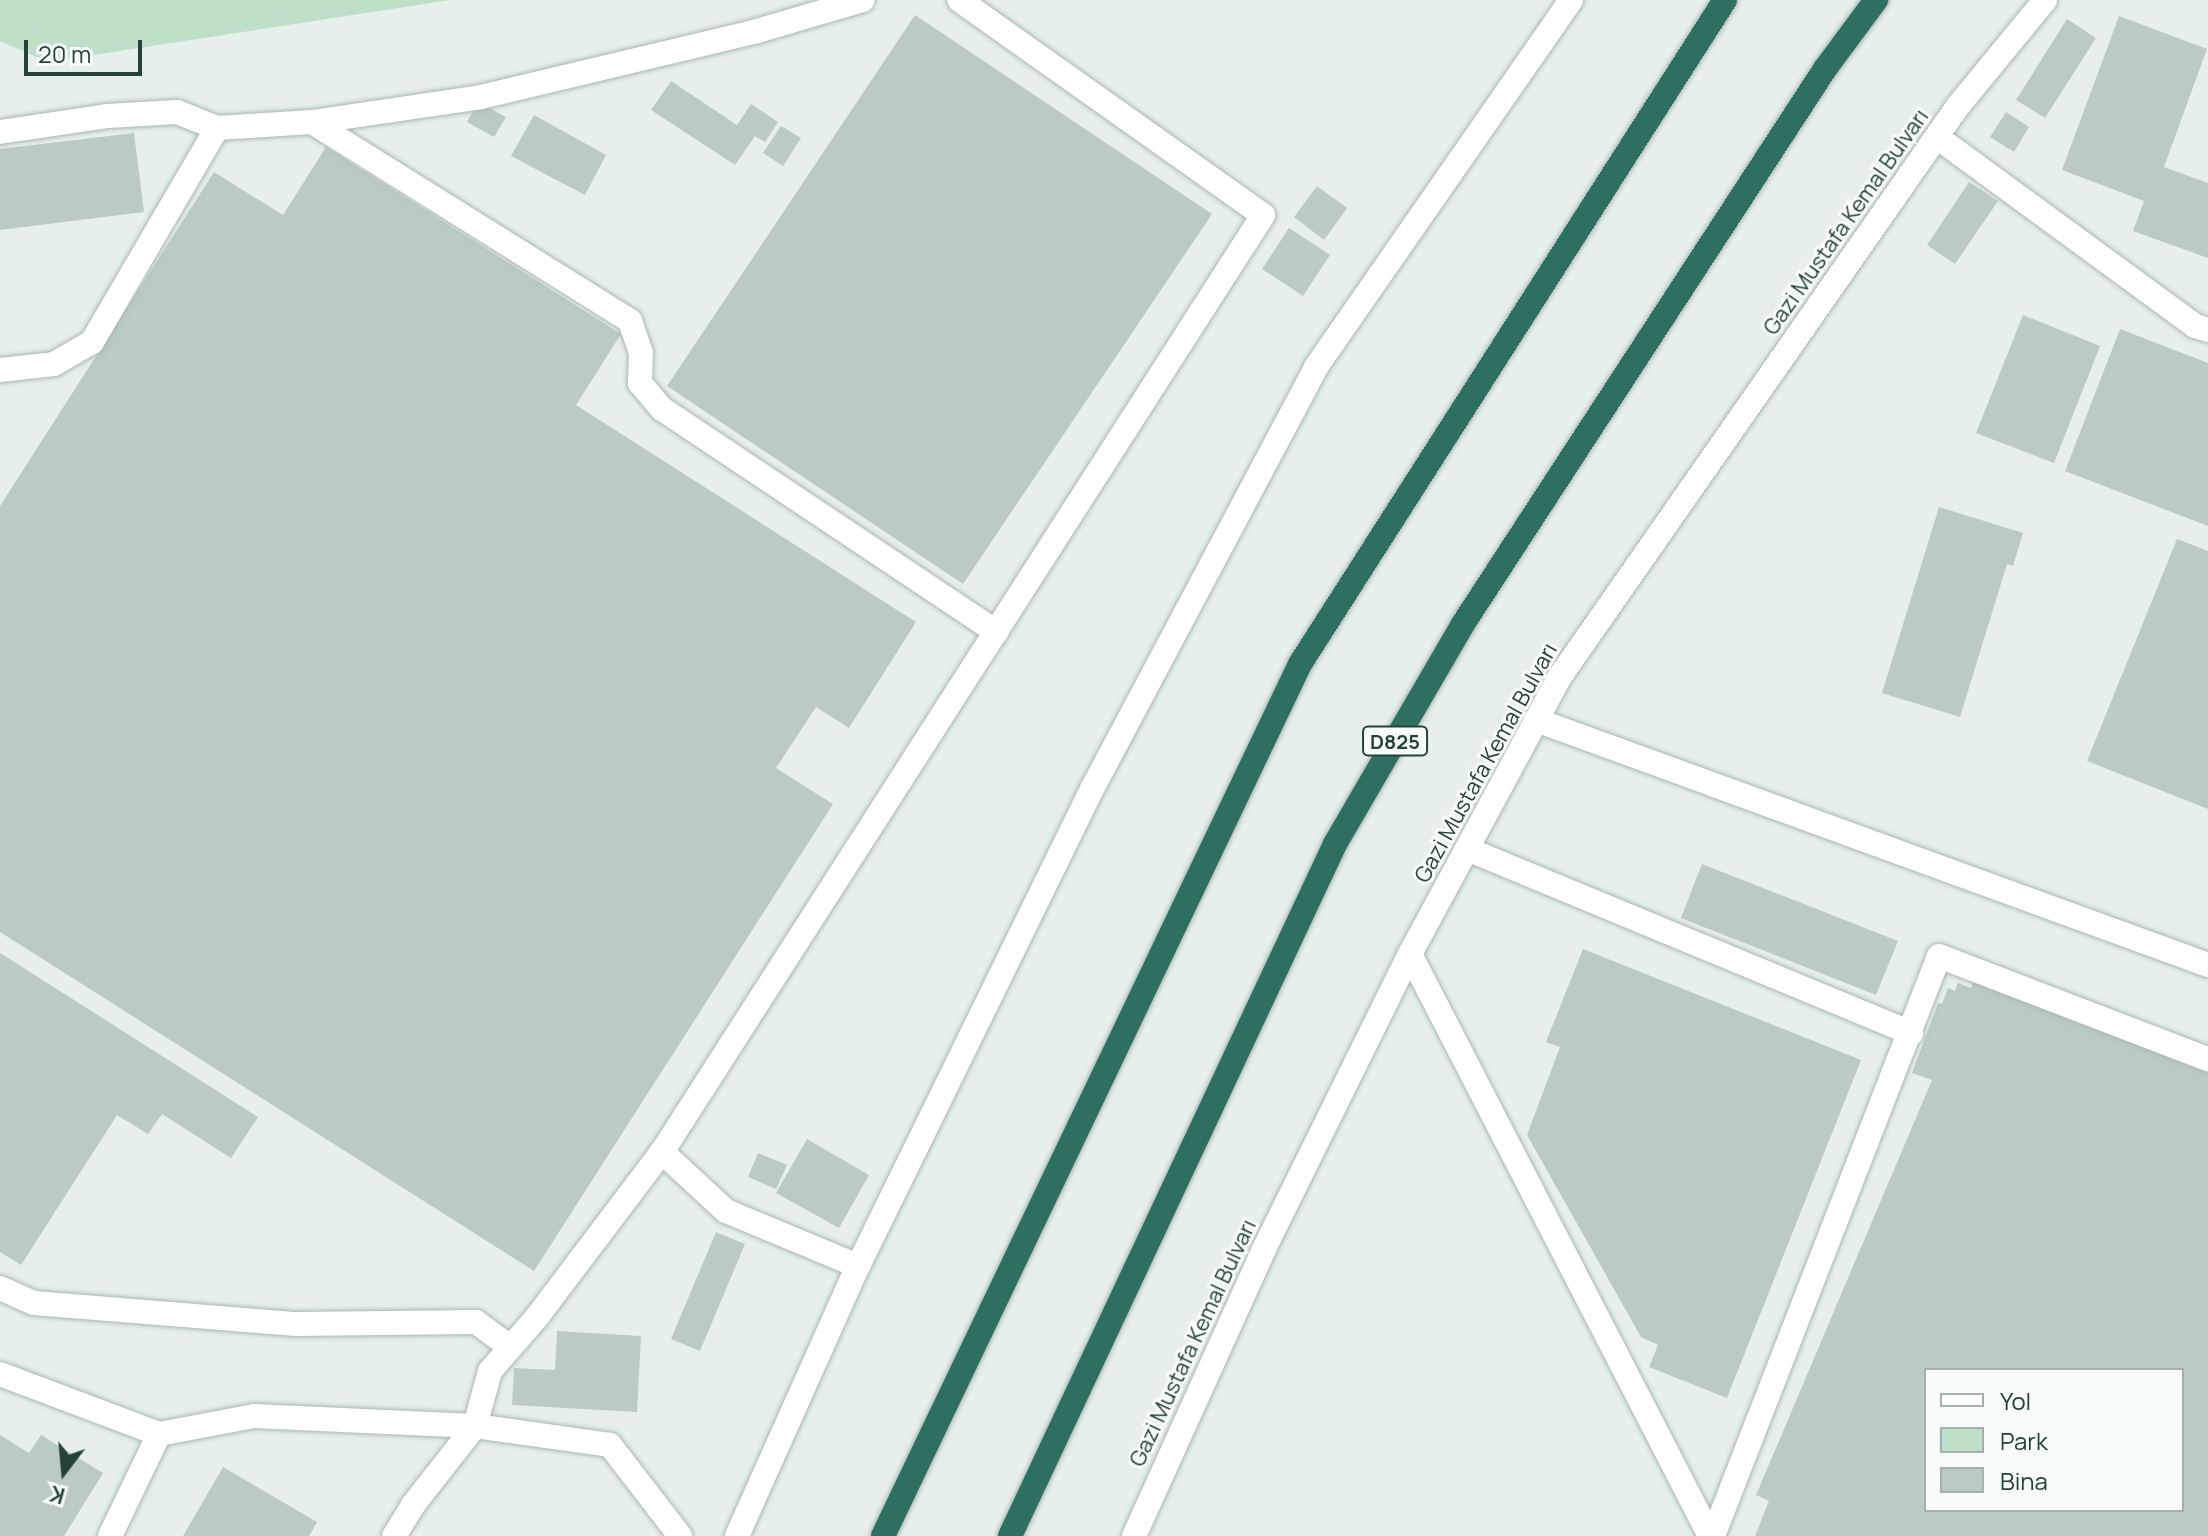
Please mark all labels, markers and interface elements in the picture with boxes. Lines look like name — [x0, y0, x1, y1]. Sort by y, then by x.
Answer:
scale bar — [28, 24, 146, 74]
text: 20 m — [38, 37, 91, 70]
street label: Gazi Mustafa Kemal Bulvarı — [1758, 104, 1934, 340]
street label: Gazi Mustafa Kemal Bulvarı — [1409, 639, 1563, 887]
road number: D825 — [1361, 725, 1429, 757]
street label: Gazi Mustafa Kemal Bulvarı — [1124, 1215, 1262, 1471]
legend — [1924, 1368, 2184, 1512]
text: Yol — [2000, 1384, 2031, 1417]
text: Park — [2000, 1424, 2048, 1457]
north arrow — [24, 1432, 104, 1512]
text: Bina — [2000, 1464, 2048, 1497]
text: K — [46, 1479, 68, 1511]

